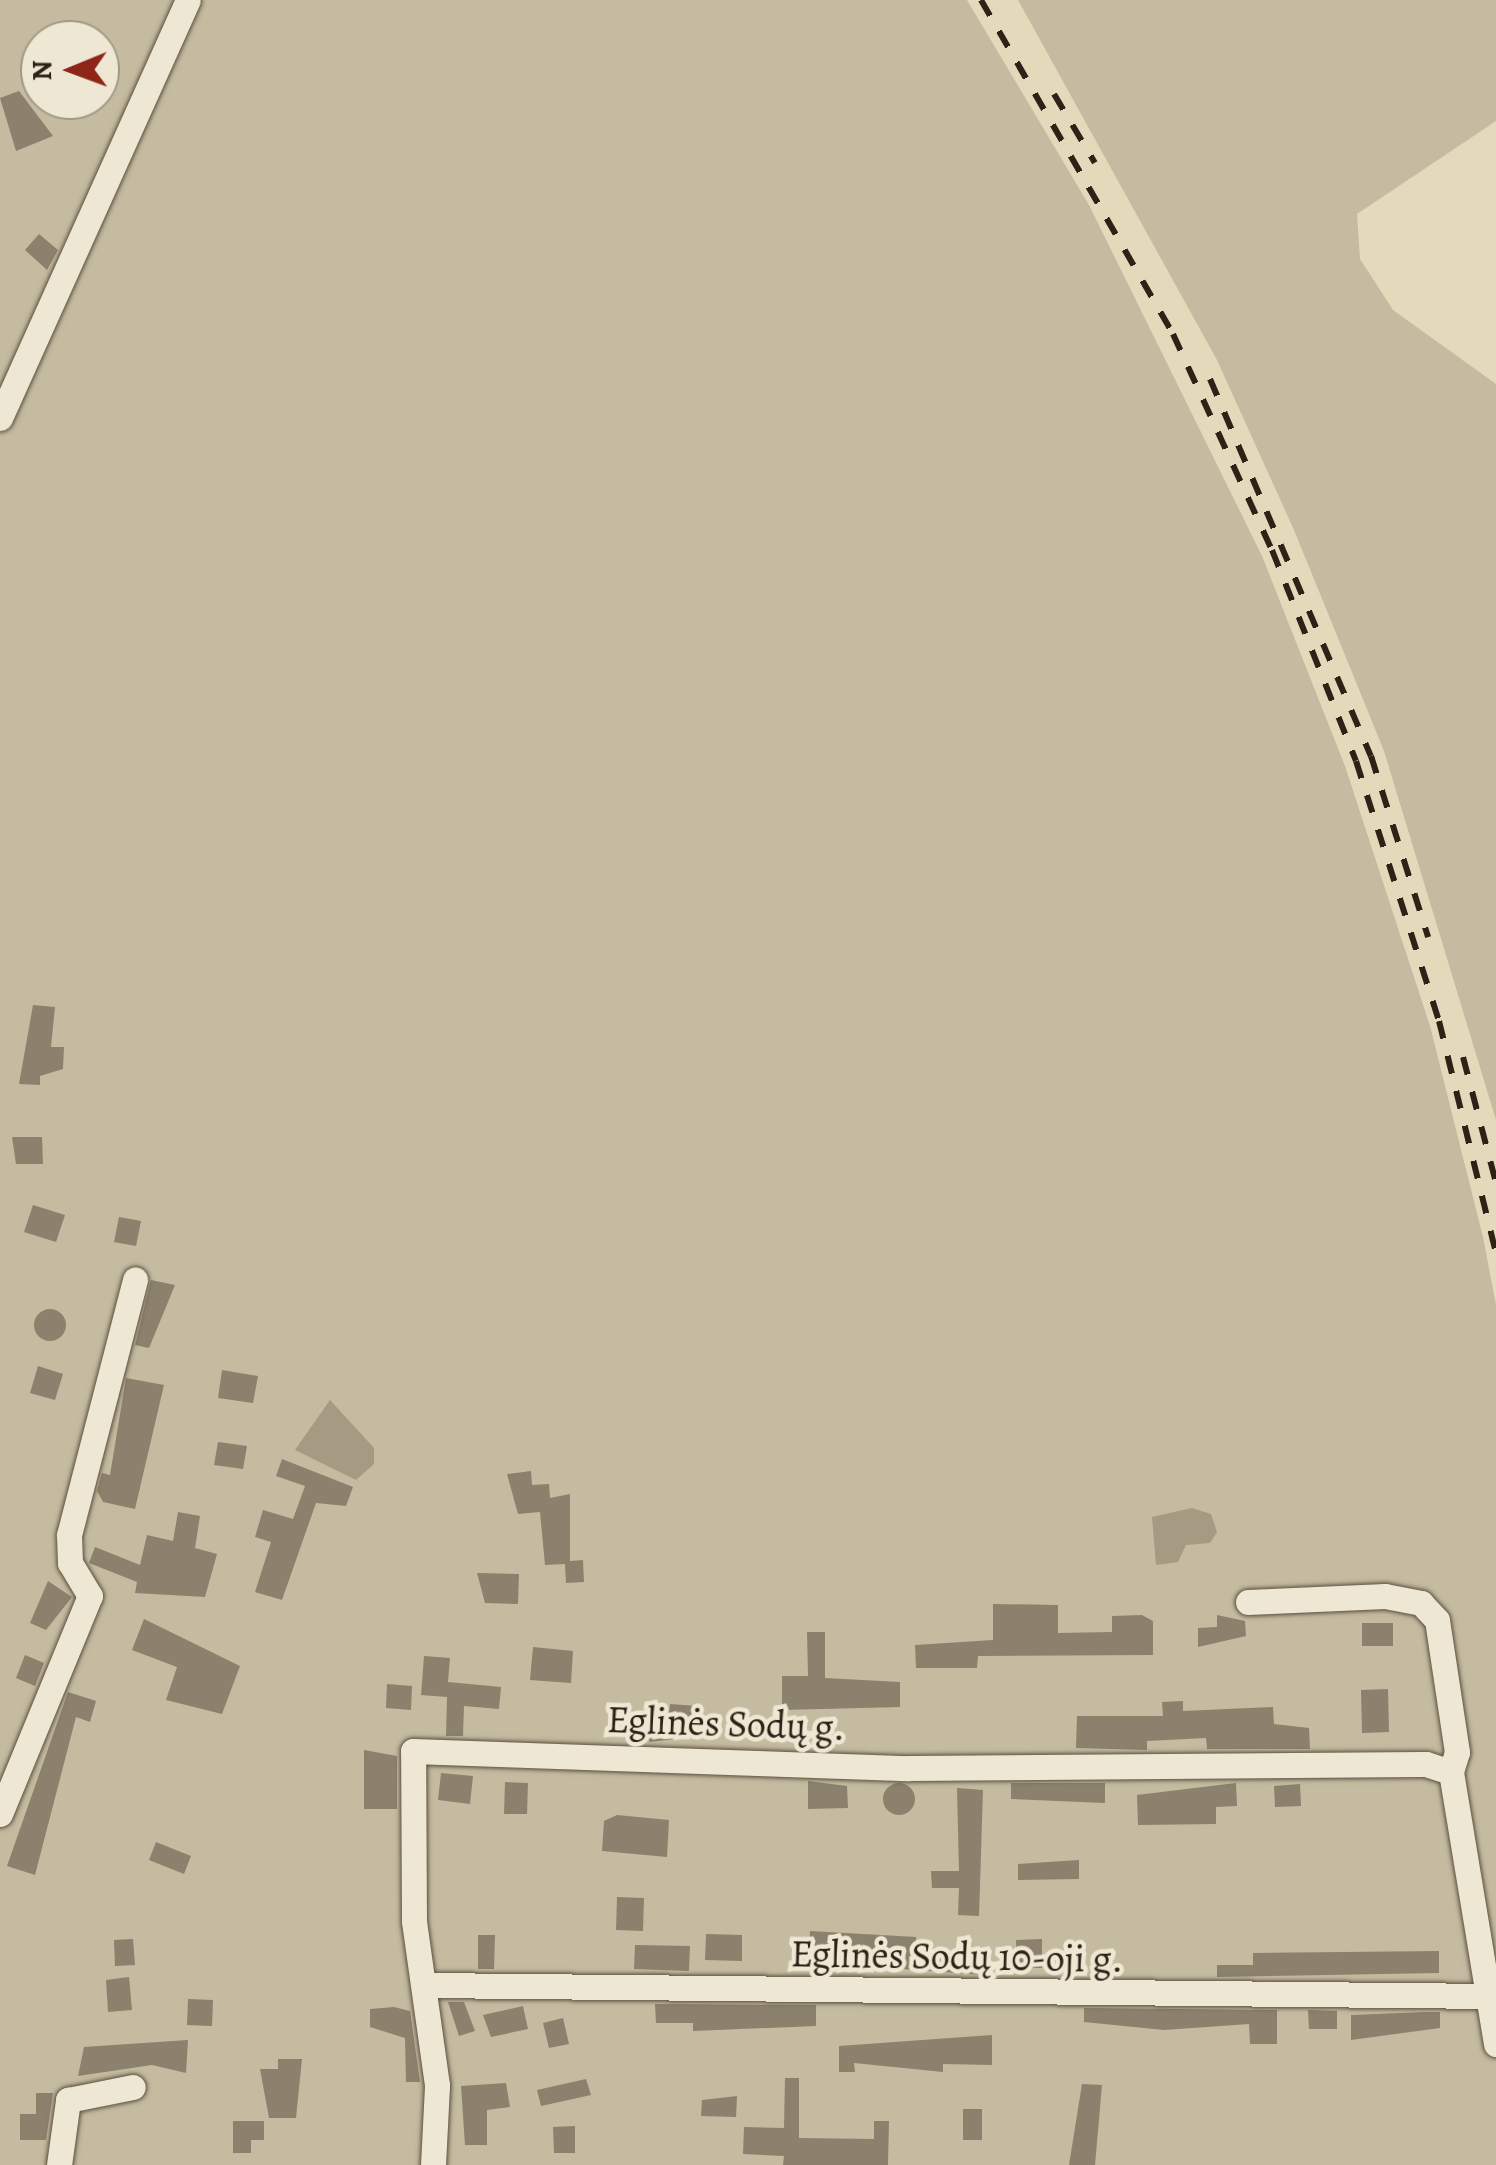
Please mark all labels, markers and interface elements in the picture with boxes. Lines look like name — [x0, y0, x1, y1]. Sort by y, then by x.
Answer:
north arrow — [20, 20, 120, 120]
text: N — [23, 60, 61, 81]
street label: Eglinės Sodų g. — [606, 1697, 846, 1751]
street label: Eglinės Sodų 10-oji g. — [790, 1931, 1124, 1983]

